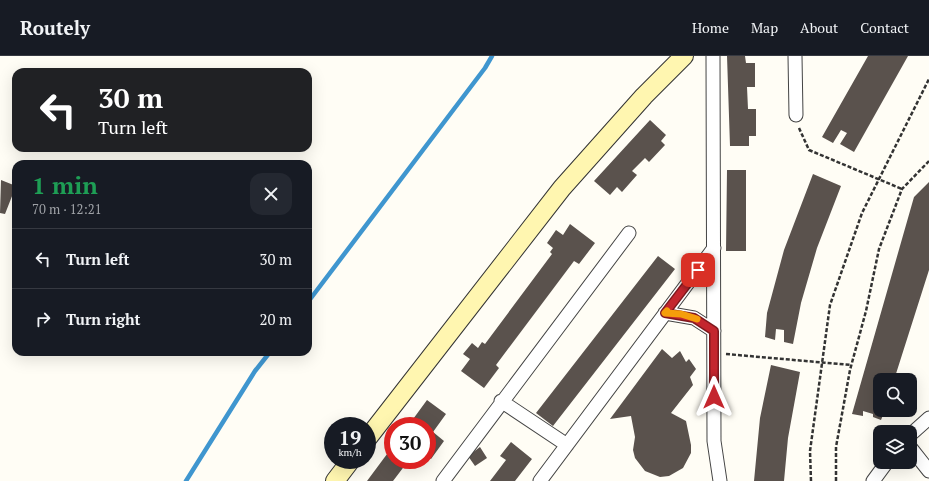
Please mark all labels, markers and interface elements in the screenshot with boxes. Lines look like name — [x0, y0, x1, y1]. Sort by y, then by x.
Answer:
text: Routely — [20, 15, 90, 40]
text: Home — [692, 18, 729, 37]
text: Map — [751, 18, 778, 37]
text: About — [800, 18, 838, 37]
text: Contact — [860, 18, 909, 37]
text: 30 m — [98, 79, 163, 116]
icon: left — [32, 84, 84, 136]
text: Turn left — [98, 115, 168, 139]
text: 1 min — [32, 169, 98, 201]
button: close — [250, 173, 292, 215]
text: 70 m · 12:21 — [32, 200, 102, 218]
icon: left — [32, 248, 54, 270]
text: Turn left — [66, 249, 130, 269]
text: 30 m — [259, 249, 292, 269]
pin — [681, 253, 715, 287]
icon: arrive — [687, 259, 709, 281]
icon: right — [32, 308, 54, 330]
text: Turn right — [66, 309, 141, 329]
text: 20 m — [259, 309, 292, 329]
map controls — [873, 373, 917, 469]
button: search — [873, 373, 917, 417]
position arrow — [693, 376, 735, 418]
speed limit sign: 30 — [384, 417, 436, 469]
text: 19 — [339, 424, 361, 451]
button: layers — [873, 425, 917, 469]
text: km/h — [338, 446, 362, 459]

